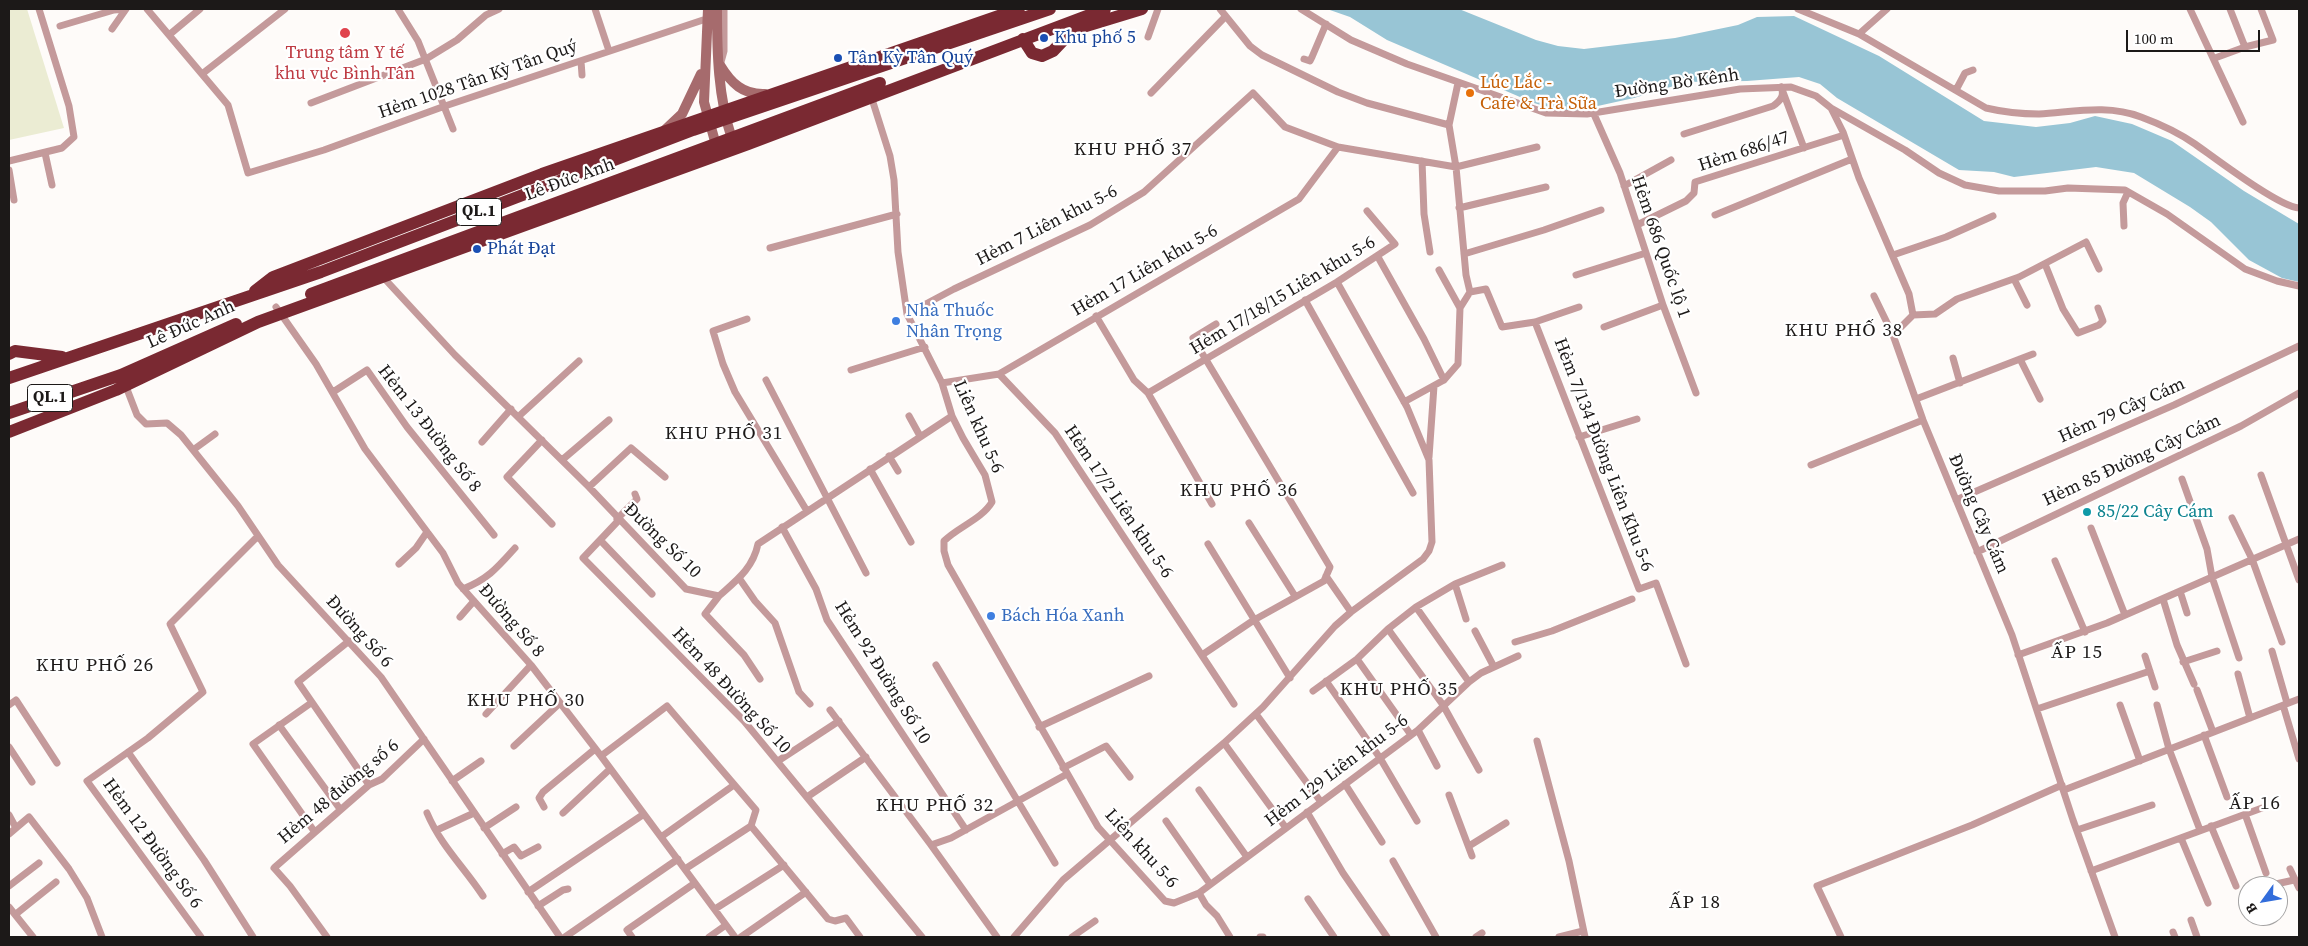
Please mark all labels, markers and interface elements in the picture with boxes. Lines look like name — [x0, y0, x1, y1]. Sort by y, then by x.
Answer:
scale bar — [2128, 20, 2262, 52]
marker: Trung tâm Y tế khu vực Bình Tân — [338, 26, 352, 40]
place label: Khu phố 5 — [1054, 27, 1136, 49]
text: 100 m — [2134, 28, 2174, 49]
marker: Khu phố 5 — [1038, 32, 1050, 44]
street label: Hẻm 1028 Tân Kỳ Tân Quý — [376, 36, 580, 124]
place label: Trung tâm Y tế khu vực Bình Tân — [275, 42, 415, 84]
place label: Tân Kỳ Tân Quý — [848, 47, 973, 69]
marker: Tân Kỳ Tân Quý — [832, 52, 844, 64]
street label: Đường Bờ Kênh — [1613, 65, 1741, 103]
place label: Lúc Lắc - Cafe & Trà Sữa — [1480, 72, 1597, 115]
marker: Lúc Lắc - Cafe & Trà Sữa — [1464, 87, 1476, 99]
street label: Hẻm 686/47 — [1696, 127, 1792, 177]
district label: KHU PHỐ 37 — [1073, 139, 1193, 161]
street label: Lê Đức Anh — [522, 154, 618, 206]
street label: Hẻm 686 Quốc lộ 1 — [1626, 173, 1694, 321]
street label: Hẻm 7 Liên khu 5-6 — [973, 181, 1121, 271]
road number: QL.1 — [456, 198, 502, 226]
street label: Hẻm 17 Liên khu 5-6 — [1068, 220, 1222, 322]
street label: Hẻm 17/18/15 Liên khu 5-6 — [1186, 232, 1380, 360]
place label: Phát Đạt — [487, 238, 555, 260]
marker: Phát Đạt — [471, 243, 483, 255]
street label: Lê Đức Anh — [144, 296, 238, 354]
place label: Nhà Thuốc Nhân Trọng — [906, 300, 1002, 342]
marker: Nhà Thuốc Nhân Trọng — [890, 315, 902, 327]
district label: KHU PHỐ 38 — [1784, 320, 1904, 342]
street label: Hẻm 7/134 Đường Liên Khu 5-6 — [1548, 335, 1658, 575]
street label: Hẻm 13 Đường Số 8 — [373, 361, 485, 497]
street label: Hẻm 79 Cây Cám — [2055, 373, 2189, 449]
street label: Liên khu 5-6 — [948, 377, 1008, 477]
road number: QL.1 — [28, 384, 72, 412]
street label: Hẻm 85 Đường Cây Cám — [2040, 410, 2224, 512]
street label: Hẻm 17/2 Liên khu 5-6 — [1059, 421, 1177, 583]
district label: KHU PHỐ 31 — [664, 423, 784, 445]
street label: Đường Cây Cám — [1943, 451, 2013, 577]
district label: KHU PHỐ 36 — [1179, 480, 1299, 502]
street label: Đường Số 10 — [619, 499, 705, 583]
place label: 85/22 Cây Cám — [2097, 501, 2214, 523]
marker: 85/22 Cây Cám — [2081, 506, 2093, 518]
street label: Đường Số 8 — [473, 580, 549, 662]
street label: Đường Số 6 — [321, 591, 397, 673]
street label: Hẻm 92 Đường Số 10 — [829, 598, 935, 748]
place label: Bách Hóa Xanh — [1001, 605, 1125, 627]
marker: Bách Hóa Xanh — [985, 610, 997, 622]
street label: Hẻm 48 Đường Số 10 — [667, 623, 795, 759]
district label: ẤP 15 — [2050, 642, 2104, 664]
district label: KHU PHỐ 26 — [35, 655, 155, 677]
district label: KHU PHỐ 35 — [1339, 679, 1459, 701]
district label: KHU PHỐ 30 — [466, 690, 586, 712]
street label: Hẻm 129 Liên khu 5-6 — [1261, 710, 1413, 832]
street label: Hẻm 48 đường số 6 — [274, 735, 404, 849]
street label: Hẻm 12 Đường Số 6 — [98, 775, 206, 913]
district label: ẤP 16 — [2228, 793, 2282, 815]
district label: KHU PHỐ 32 — [875, 795, 995, 817]
street label: Liên khu 5-6 — [1100, 805, 1182, 893]
north arrow — [2238, 876, 2288, 926]
district label: ẤP 18 — [1668, 892, 1722, 914]
text: B — [2240, 899, 2262, 918]

